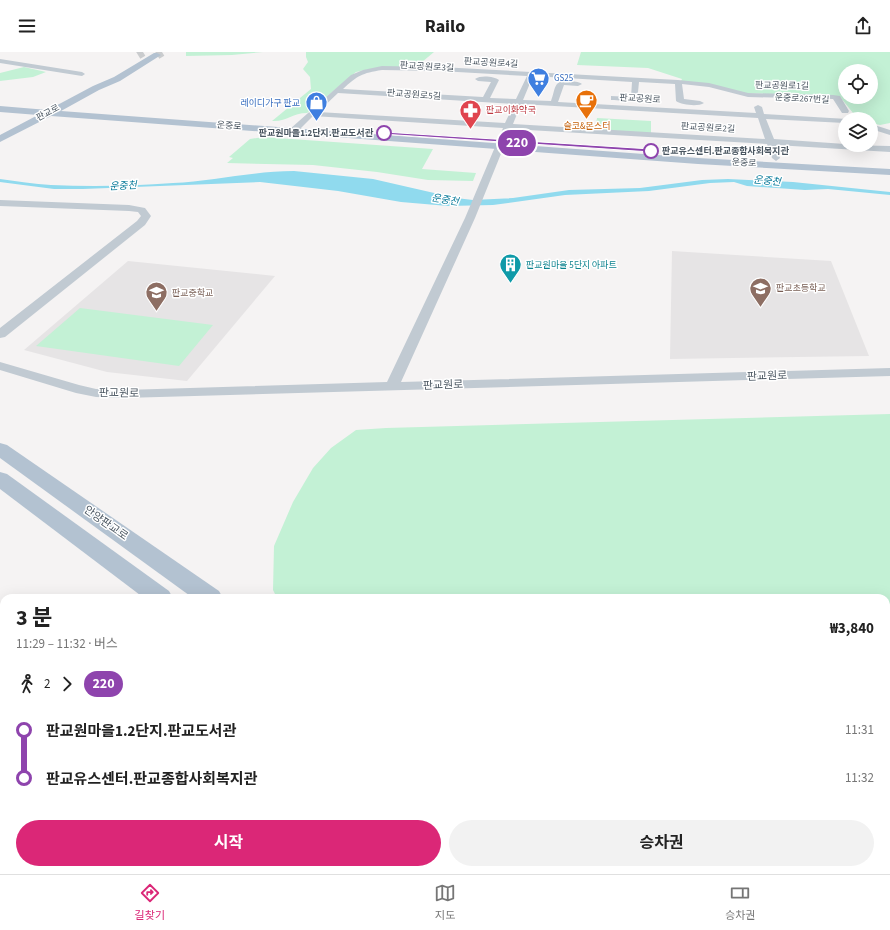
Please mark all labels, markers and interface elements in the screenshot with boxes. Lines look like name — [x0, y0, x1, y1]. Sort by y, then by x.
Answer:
text: Railo — [425, 14, 465, 39]
icon: menu — [16, 15, 38, 37]
icon: share — [852, 15, 874, 37]
street label: 판교공원로4길 — [464, 55, 518, 71]
street label: 판교공원로3길 — [400, 59, 454, 75]
map controls — [838, 64, 878, 152]
button: locate — [838, 64, 878, 104]
supermarket icon: GS25 — [525, 65, 551, 98]
place label: GS25 — [554, 72, 574, 85]
street label: 판교공원로1길 — [755, 79, 809, 93]
street label: 판교공원로5길 — [387, 87, 441, 103]
cafe icon: 슬코&몬스터 — [574, 88, 600, 121]
shop icon: 레이디가구 판교 — [303, 90, 329, 123]
street label: 판교공원로 — [619, 91, 661, 107]
street label: 운중로267번길 — [774, 91, 830, 107]
place label: 레이디가구 판교 — [240, 97, 300, 110]
pharmacy icon: 판교이화약국 — [457, 97, 483, 130]
street label: 판교로 — [34, 101, 62, 125]
place label: 판교이화약국 — [486, 104, 536, 117]
button: layers — [838, 112, 878, 152]
street label: 운중로 — [216, 118, 242, 134]
place label: 슬코&몬스터 — [564, 120, 610, 133]
street label: 판교공원로2길 — [681, 120, 735, 136]
marker: 판교원마을1.2단지.판교도서관 — [376, 125, 392, 141]
place label: 판교원마을1.2단지.판교도서관 — [259, 127, 374, 140]
line badge: 220 — [494, 130, 540, 156]
text: 220 — [506, 133, 528, 153]
marker: 판교유스센터.판교종합사회복지관 — [643, 143, 659, 159]
place label: 판교유스센터.판교종합사회복지관 — [662, 145, 790, 158]
street label: 운중로 — [731, 156, 757, 170]
water label: 운중천 — [753, 173, 783, 189]
water label: 운중천 — [109, 178, 139, 194]
water label: 운중천 — [430, 191, 461, 209]
building icon: 판교원마을 5단지 아파트 — [498, 252, 524, 285]
place label: 판교원마을 5단지 아파트 — [526, 259, 617, 272]
school or university icon: 판교초등학교 — [747, 275, 773, 308]
school or university icon: 판교중학교 — [143, 280, 169, 313]
place label: 판교초등학교 — [776, 282, 826, 295]
place label: 판교중학교 — [172, 287, 213, 300]
street label: 판교원로 — [747, 368, 787, 384]
street label: 판교원로 — [423, 377, 463, 393]
street label: 판교원로 — [99, 385, 139, 401]
street label: 안양판교로 — [81, 502, 131, 544]
text: 3 분 — [16, 602, 52, 634]
text: ₩3,840 — [830, 618, 874, 639]
text: 11:29 – 11:32 · 버스 — [16, 635, 118, 653]
icon: walk — [16, 673, 38, 695]
icon: forward — [56, 673, 78, 695]
text: 220 — [92, 674, 115, 694]
text: 2 — [44, 675, 50, 693]
text: 판교원마을1.2단지.판교도서관 — [46, 721, 236, 742]
text: 11:31 — [845, 721, 874, 739]
text: 판교유스센터.판교종합사회복지관 — [46, 769, 258, 790]
text: 11:32 — [845, 769, 874, 787]
button: 시작 — [16, 820, 441, 866]
button: 승차권 — [449, 820, 874, 866]
tab: 길찾기 — [135, 882, 165, 923]
tab: 지도 — [434, 882, 456, 923]
tab: 승차권 — [725, 882, 755, 923]

